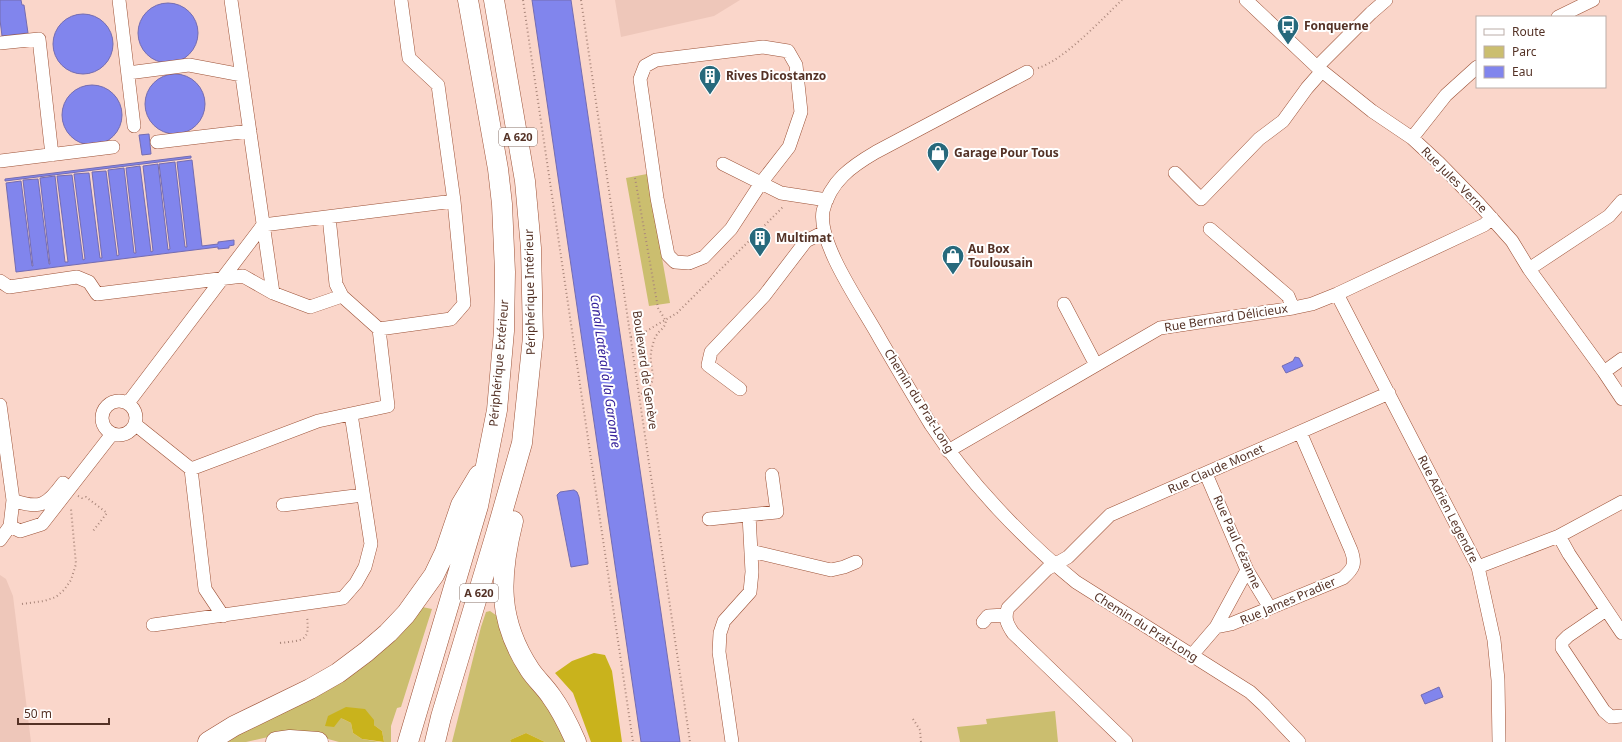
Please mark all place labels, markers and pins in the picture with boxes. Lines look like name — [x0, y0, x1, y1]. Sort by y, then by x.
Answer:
bus stop icon: Fonquerne — [1275, 13, 1301, 46]
place label: Fonquerne — [1304, 17, 1369, 34]
building icon: Rives Dicostanzo — [697, 63, 723, 96]
place label: Rives Dicostanzo — [726, 67, 826, 84]
shop icon: Garage Pour Tous — [925, 140, 951, 173]
place label: Garage Pour Tous — [954, 144, 1059, 161]
building icon: Multimat — [747, 225, 773, 258]
place label: Multimat — [776, 229, 832, 246]
place label: Au Box Toulousain — [968, 240, 1033, 271]
shop icon: Au Box Toulousain — [940, 243, 966, 276]

